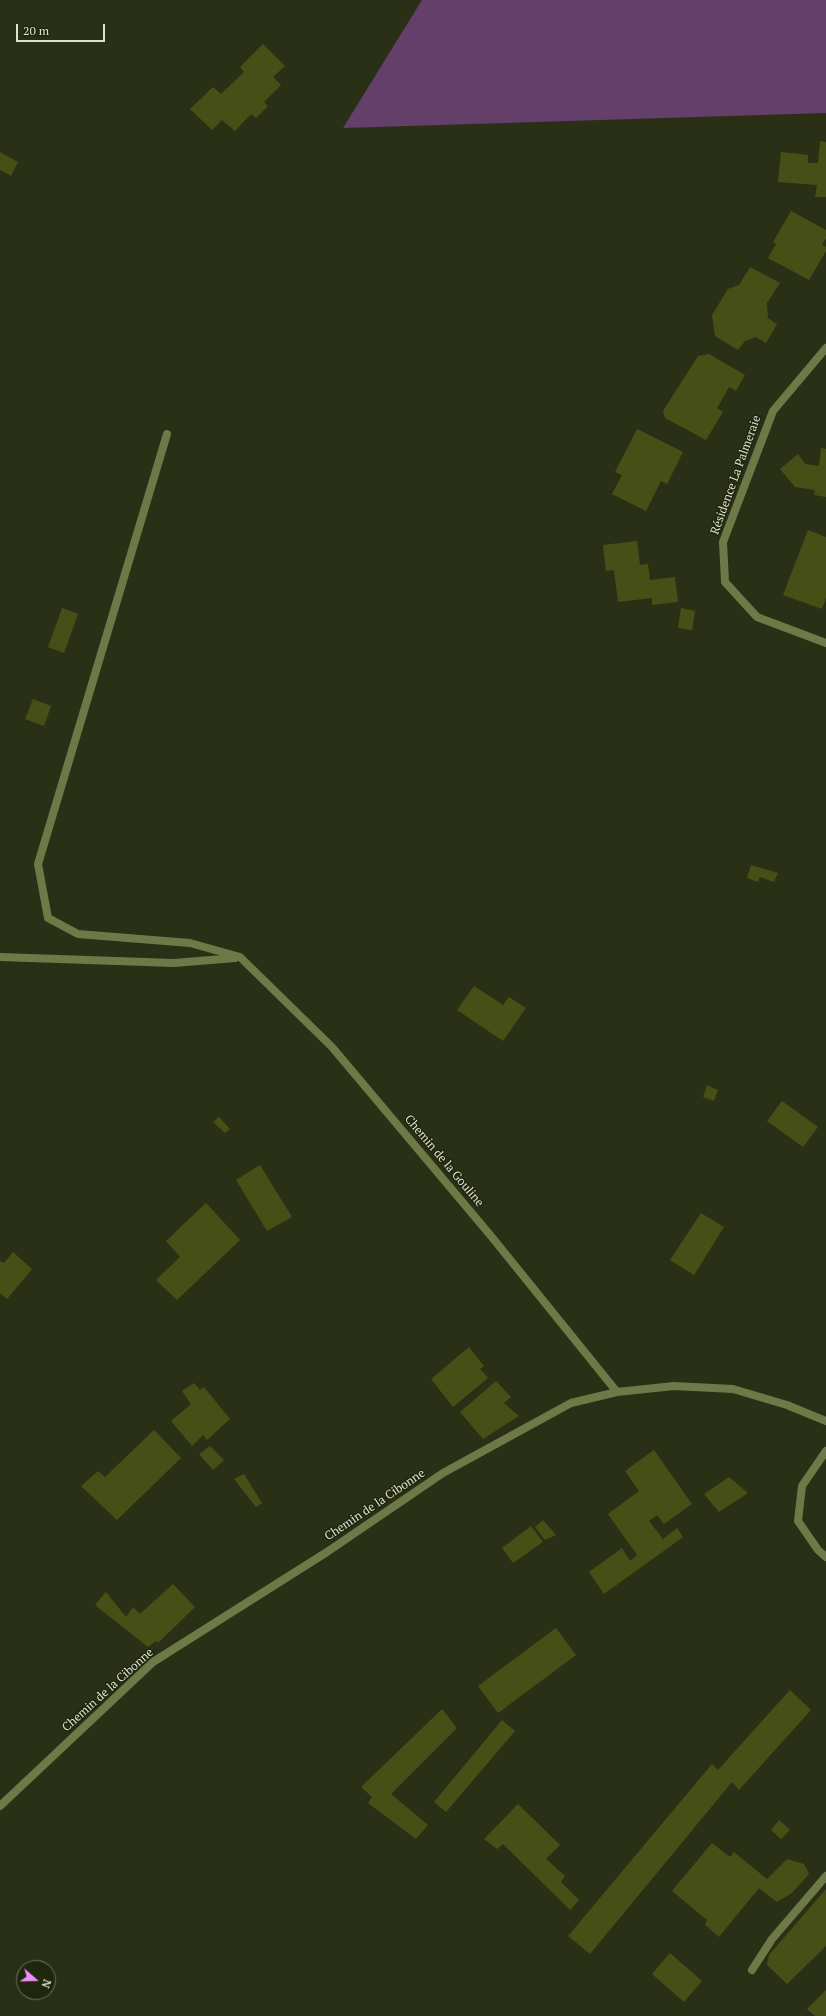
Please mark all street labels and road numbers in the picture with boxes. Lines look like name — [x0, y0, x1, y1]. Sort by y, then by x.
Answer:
street label: Résidence La Palmeraie — [708, 414, 764, 536]
street label: Chemin de la Gouline — [401, 1112, 487, 1210]
street label: Chemin de la Cibonne — [322, 1466, 428, 1544]
street label: Chemin de la Cibonne — [59, 1645, 157, 1735]

